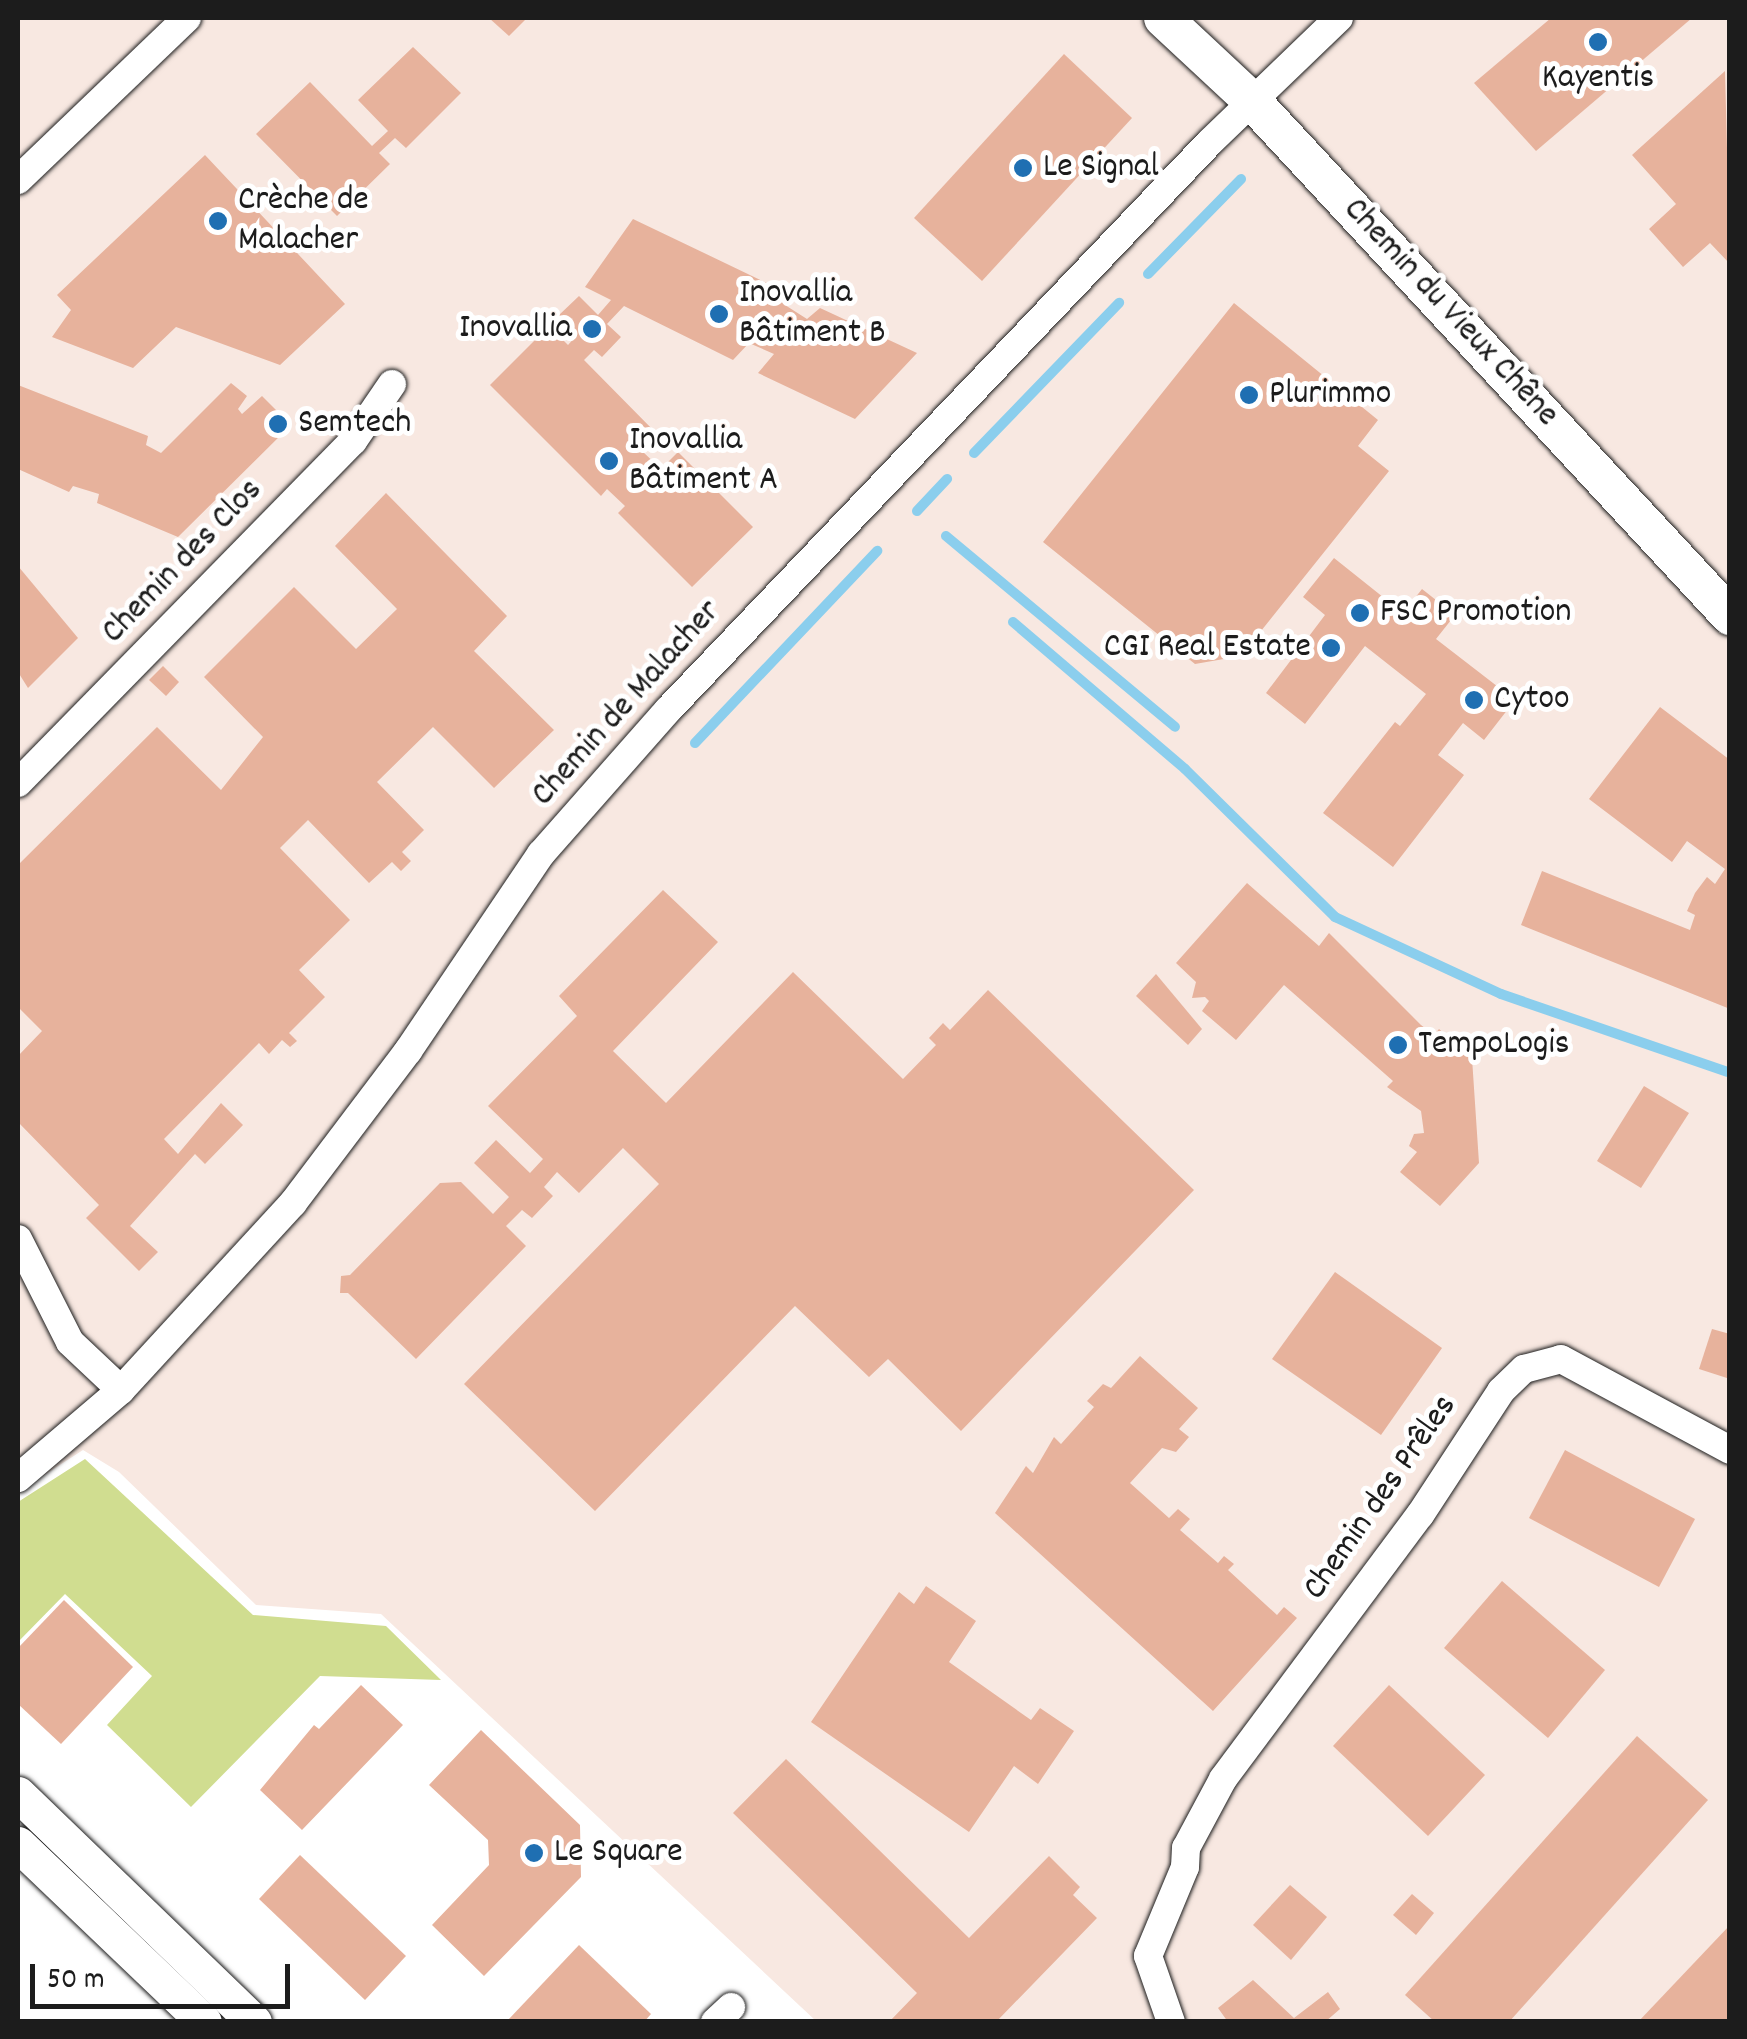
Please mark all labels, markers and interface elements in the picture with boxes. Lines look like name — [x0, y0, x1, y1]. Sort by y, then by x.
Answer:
marker: Kayentis — [1587, 31, 1609, 53]
place label: Kayentis — [1542, 58, 1654, 100]
place label: Le Signal — [1043, 147, 1159, 189]
marker: Le Signal — [1012, 157, 1034, 179]
place label: Crèche de Malacher — [238, 180, 369, 262]
street label: Chemin du Vieux Chêne — [1333, 190, 1567, 436]
marker: Crèche de Malacher — [207, 210, 229, 232]
place label: Inovallia Bâtiment B — [739, 273, 886, 355]
marker: Inovallia Bâtiment B — [708, 303, 730, 325]
place label: Inovallia — [459, 308, 572, 350]
marker: Inovallia — [581, 318, 603, 340]
place label: Plurimmo — [1269, 374, 1391, 416]
marker: Plurimmo — [1238, 384, 1260, 406]
place label: Semtech — [298, 403, 411, 445]
marker: Semtech — [267, 413, 289, 435]
place label: Inovallia Bâtiment A — [629, 420, 778, 502]
marker: Inovallia Bâtiment A — [598, 450, 620, 472]
street label: Chemin des Clos — [94, 470, 272, 654]
street label: Chemin de Malacher — [523, 592, 731, 816]
place label: FSC Promotion — [1380, 592, 1571, 634]
marker: FSC Promotion — [1349, 602, 1371, 624]
place label: CGI Real Estate — [1104, 627, 1311, 669]
marker: CGI Real Estate — [1320, 637, 1342, 659]
place label: Cytoo — [1494, 679, 1570, 721]
marker: Cytoo — [1463, 689, 1485, 711]
place label: TempoLogis — [1418, 1024, 1570, 1066]
marker: TempoLogis — [1387, 1034, 1409, 1056]
street label: Chemin des Prêles — [1295, 1388, 1467, 1608]
place label: Le Square — [554, 1832, 683, 1874]
marker: Le Square — [523, 1842, 545, 1864]
scale bar — [35, 1944, 295, 2006]
text: 50 m — [47, 1960, 105, 2003]

